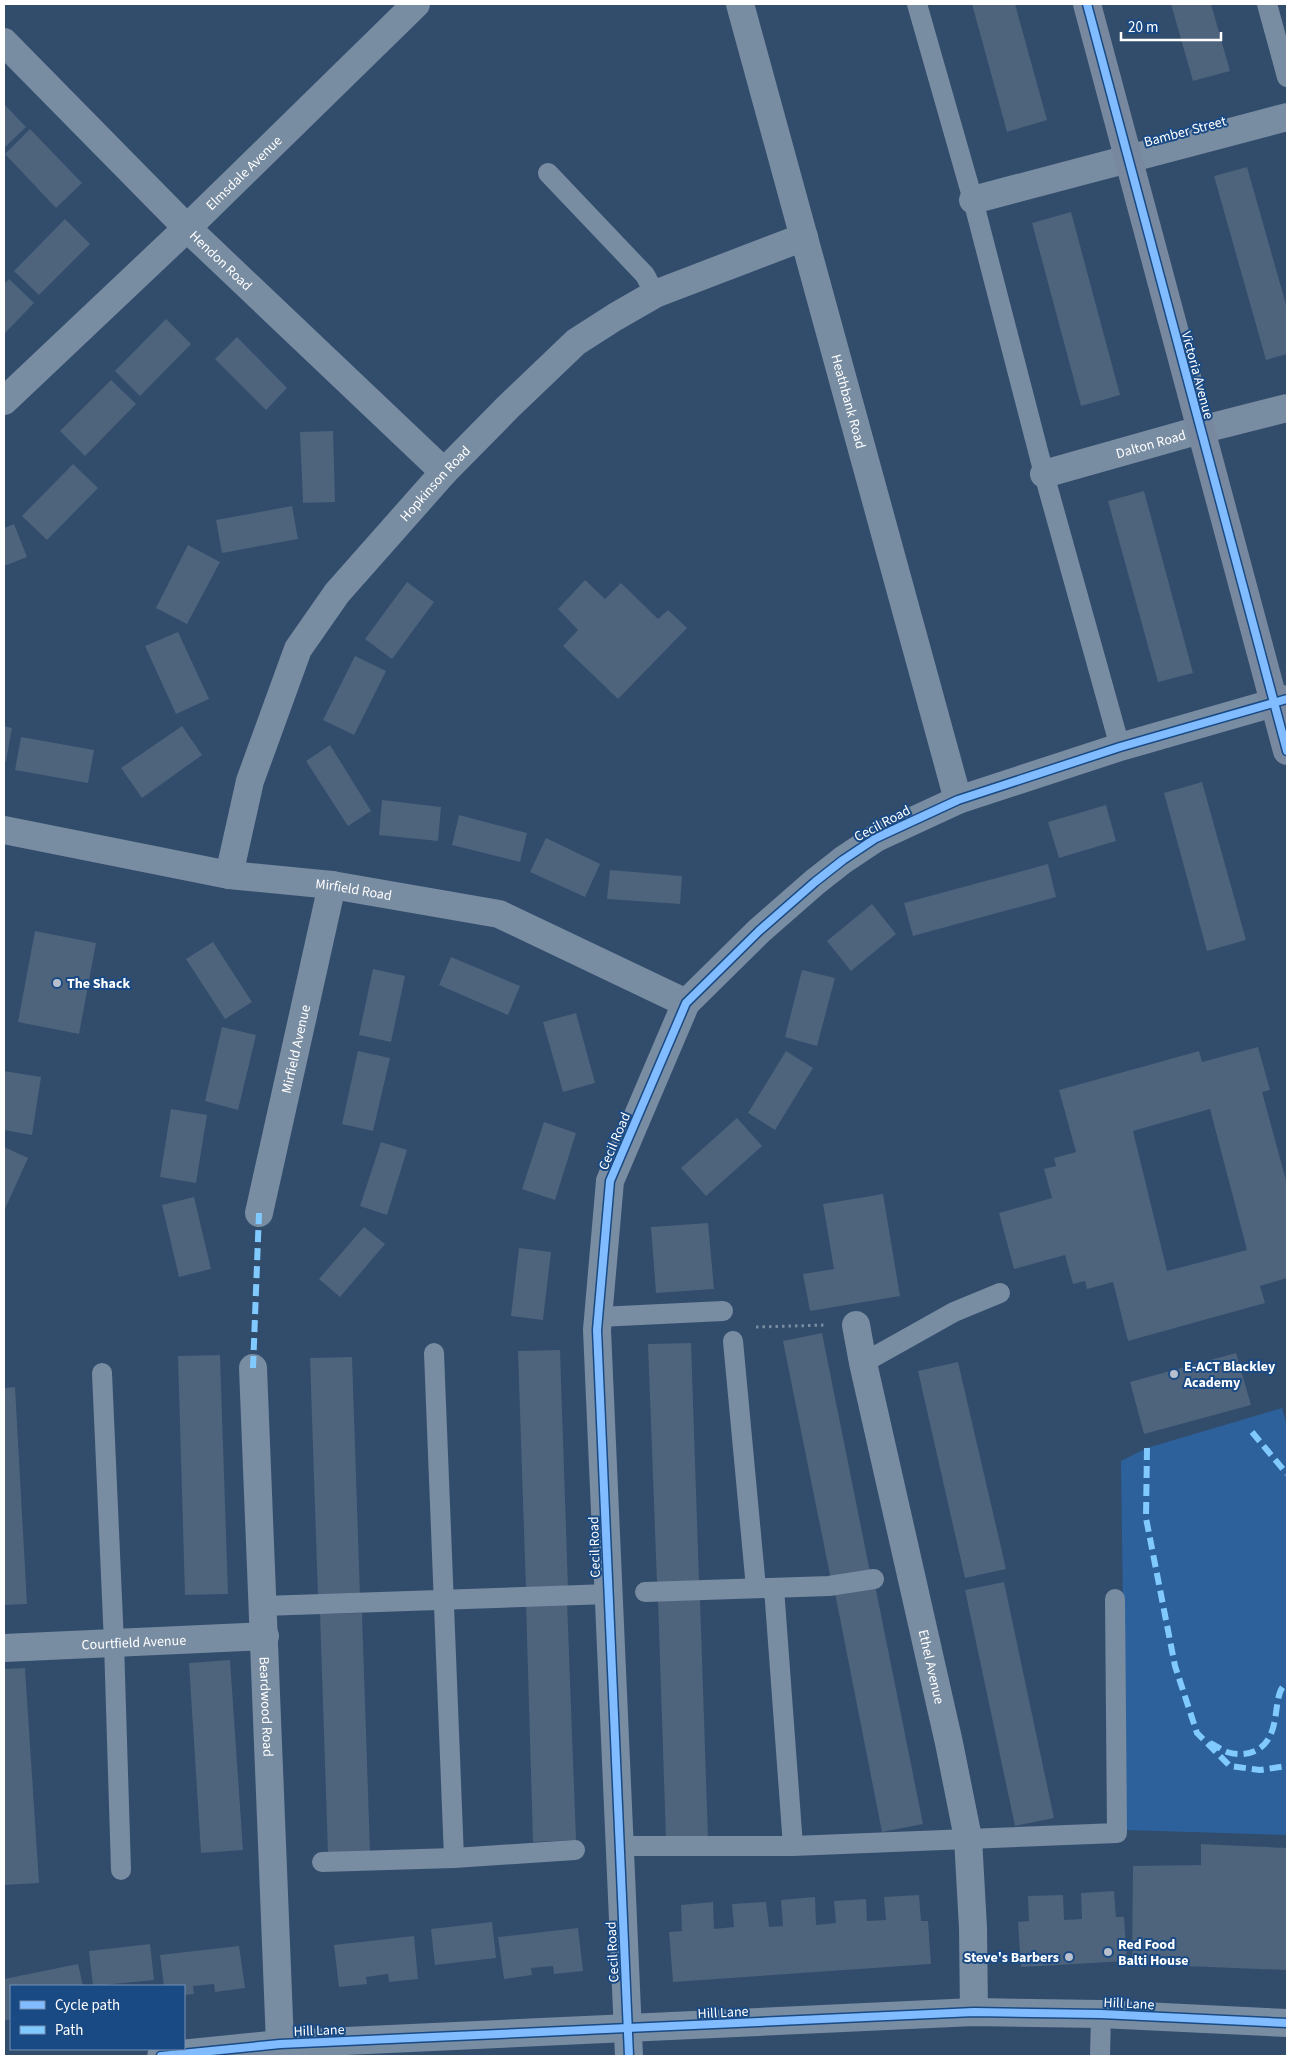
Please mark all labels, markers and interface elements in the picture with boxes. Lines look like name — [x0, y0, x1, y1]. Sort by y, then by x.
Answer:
scale bar — [1121, 10, 1221, 42]
text: 20 m — [1128, 17, 1158, 38]
street label: Bamber Street — [1142, 111, 1229, 153]
street label: Elmsdale Avenue — [202, 131, 287, 215]
street label: Hendon Road — [185, 226, 256, 296]
street label: Victoria Avenue — [1176, 329, 1218, 422]
street label: Heathbank Road — [825, 352, 870, 451]
street label: Dalton Road — [1114, 425, 1188, 464]
street label: Hopkinson Road — [396, 442, 476, 526]
street label: Cecil Road — [851, 801, 914, 847]
street label: Mirfield Road — [314, 874, 393, 906]
place label: The Shack — [67, 974, 131, 994]
marker: The Shack — [51, 977, 63, 989]
street label: Mirfield Avenue — [277, 1003, 316, 1096]
street label: Cecil Road — [594, 1109, 636, 1173]
place label: E-ACT Blackley Academy — [1183, 1357, 1276, 1393]
marker: E-ACT Blackley Academy — [1168, 1368, 1180, 1380]
street label: Cecil Road — [584, 1516, 606, 1578]
street label: Ethel Avenue — [913, 1628, 949, 1706]
street label: Courtfield Avenue — [81, 1631, 187, 1655]
street label: Beardwood Road — [254, 1656, 278, 1757]
street label: Cecil Road — [601, 1921, 625, 1983]
place label: Red Food Balti House — [1118, 1935, 1189, 1971]
marker: Red Food Balti House — [1102, 1946, 1114, 1958]
place label: Steve's Barbers — [964, 1948, 1059, 1968]
marker: Steve's Barbers — [1063, 1951, 1075, 1963]
legend — [10, 1985, 185, 2050]
street label: Hill Lane — [1103, 1993, 1155, 2015]
text: Cycle path — [55, 1995, 120, 2016]
street label: Hill Lane — [697, 2002, 749, 2024]
text: Path — [55, 2020, 83, 2041]
street label: Hill Lane — [293, 2020, 345, 2042]

